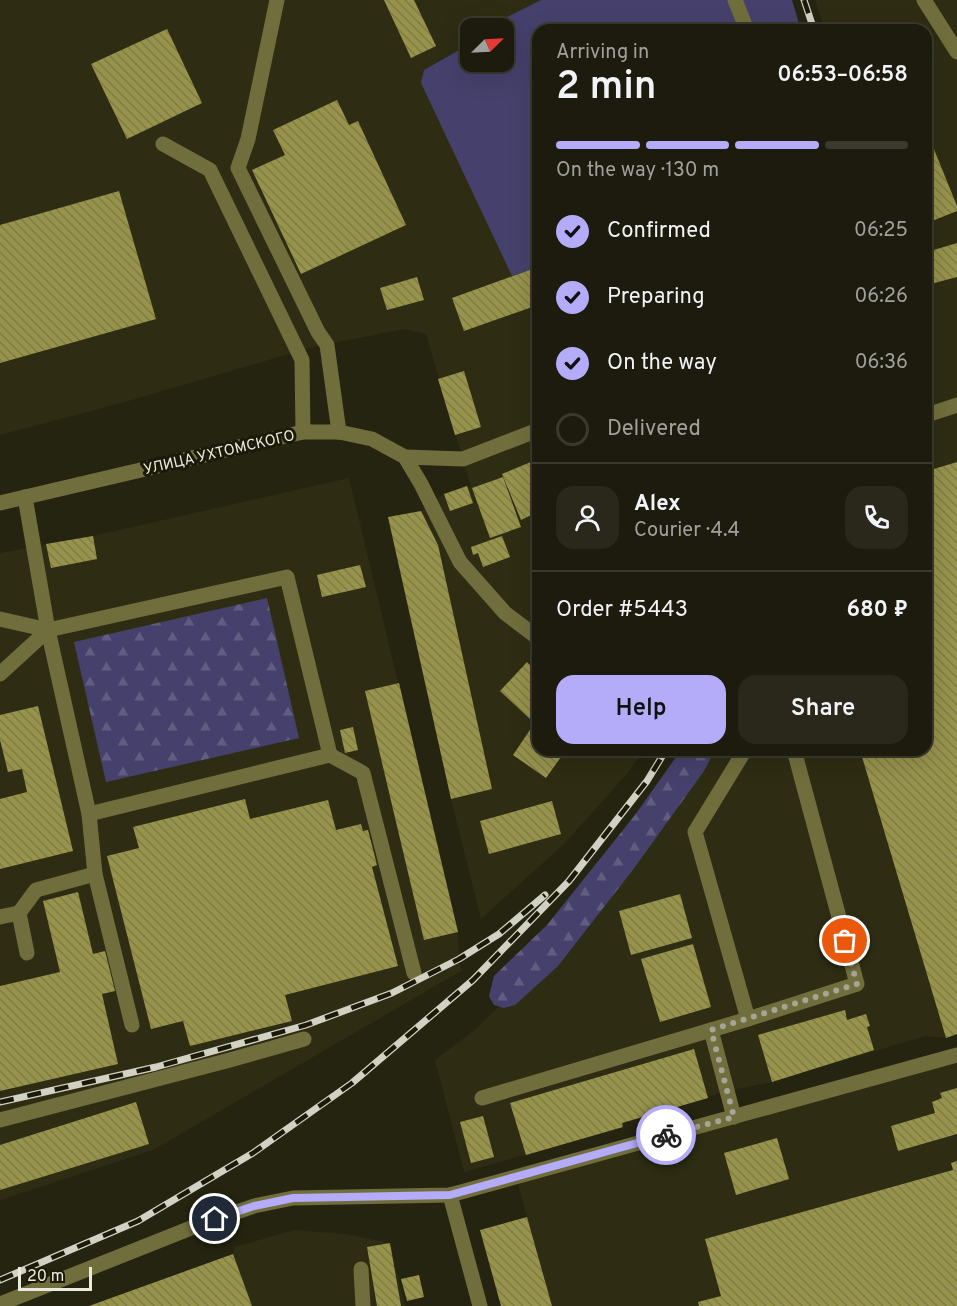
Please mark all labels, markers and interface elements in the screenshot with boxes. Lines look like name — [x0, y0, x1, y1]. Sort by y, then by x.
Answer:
north arrow — [460, 18, 514, 72]
map controls — [460, 18, 514, 72]
text: Arriving in — [556, 40, 649, 66]
text: 06:53–06:58 — [777, 62, 908, 89]
text: 2 min — [556, 64, 657, 113]
text: On the way · 130 m — [556, 158, 719, 184]
icon: check — [556, 215, 589, 248]
text: Confirmed — [607, 218, 711, 245]
text: 06:25 — [854, 218, 908, 244]
icon: check — [556, 281, 589, 314]
text: Preparing — [607, 284, 705, 311]
text: 06:26 — [855, 284, 908, 310]
icon: check — [556, 347, 589, 380]
text: On the way — [607, 350, 717, 377]
text: 06:36 — [855, 350, 908, 376]
text: Delivered — [607, 416, 701, 443]
street label: УЛИЦА УХТОМСКОГО — [142, 427, 297, 480]
button: person — [556, 486, 619, 549]
button: phone — [845, 486, 908, 549]
text: Alex — [634, 491, 681, 518]
text: Courier · 4.4 — [634, 518, 740, 544]
text: Order #5443 — [556, 597, 688, 624]
text: 680 ₽ — [847, 597, 908, 624]
button: Help — [556, 675, 726, 744]
button: Share — [738, 675, 908, 744]
pin — [819, 915, 870, 966]
icon: bag — [828, 924, 861, 957]
courier — [636, 1105, 696, 1165]
icon: bike — [650, 1119, 683, 1152]
pin — [189, 1193, 240, 1244]
icon: home — [198, 1202, 231, 1235]
scale bar — [18, 1264, 92, 1292]
text: 20 m — [27, 1267, 64, 1287]

